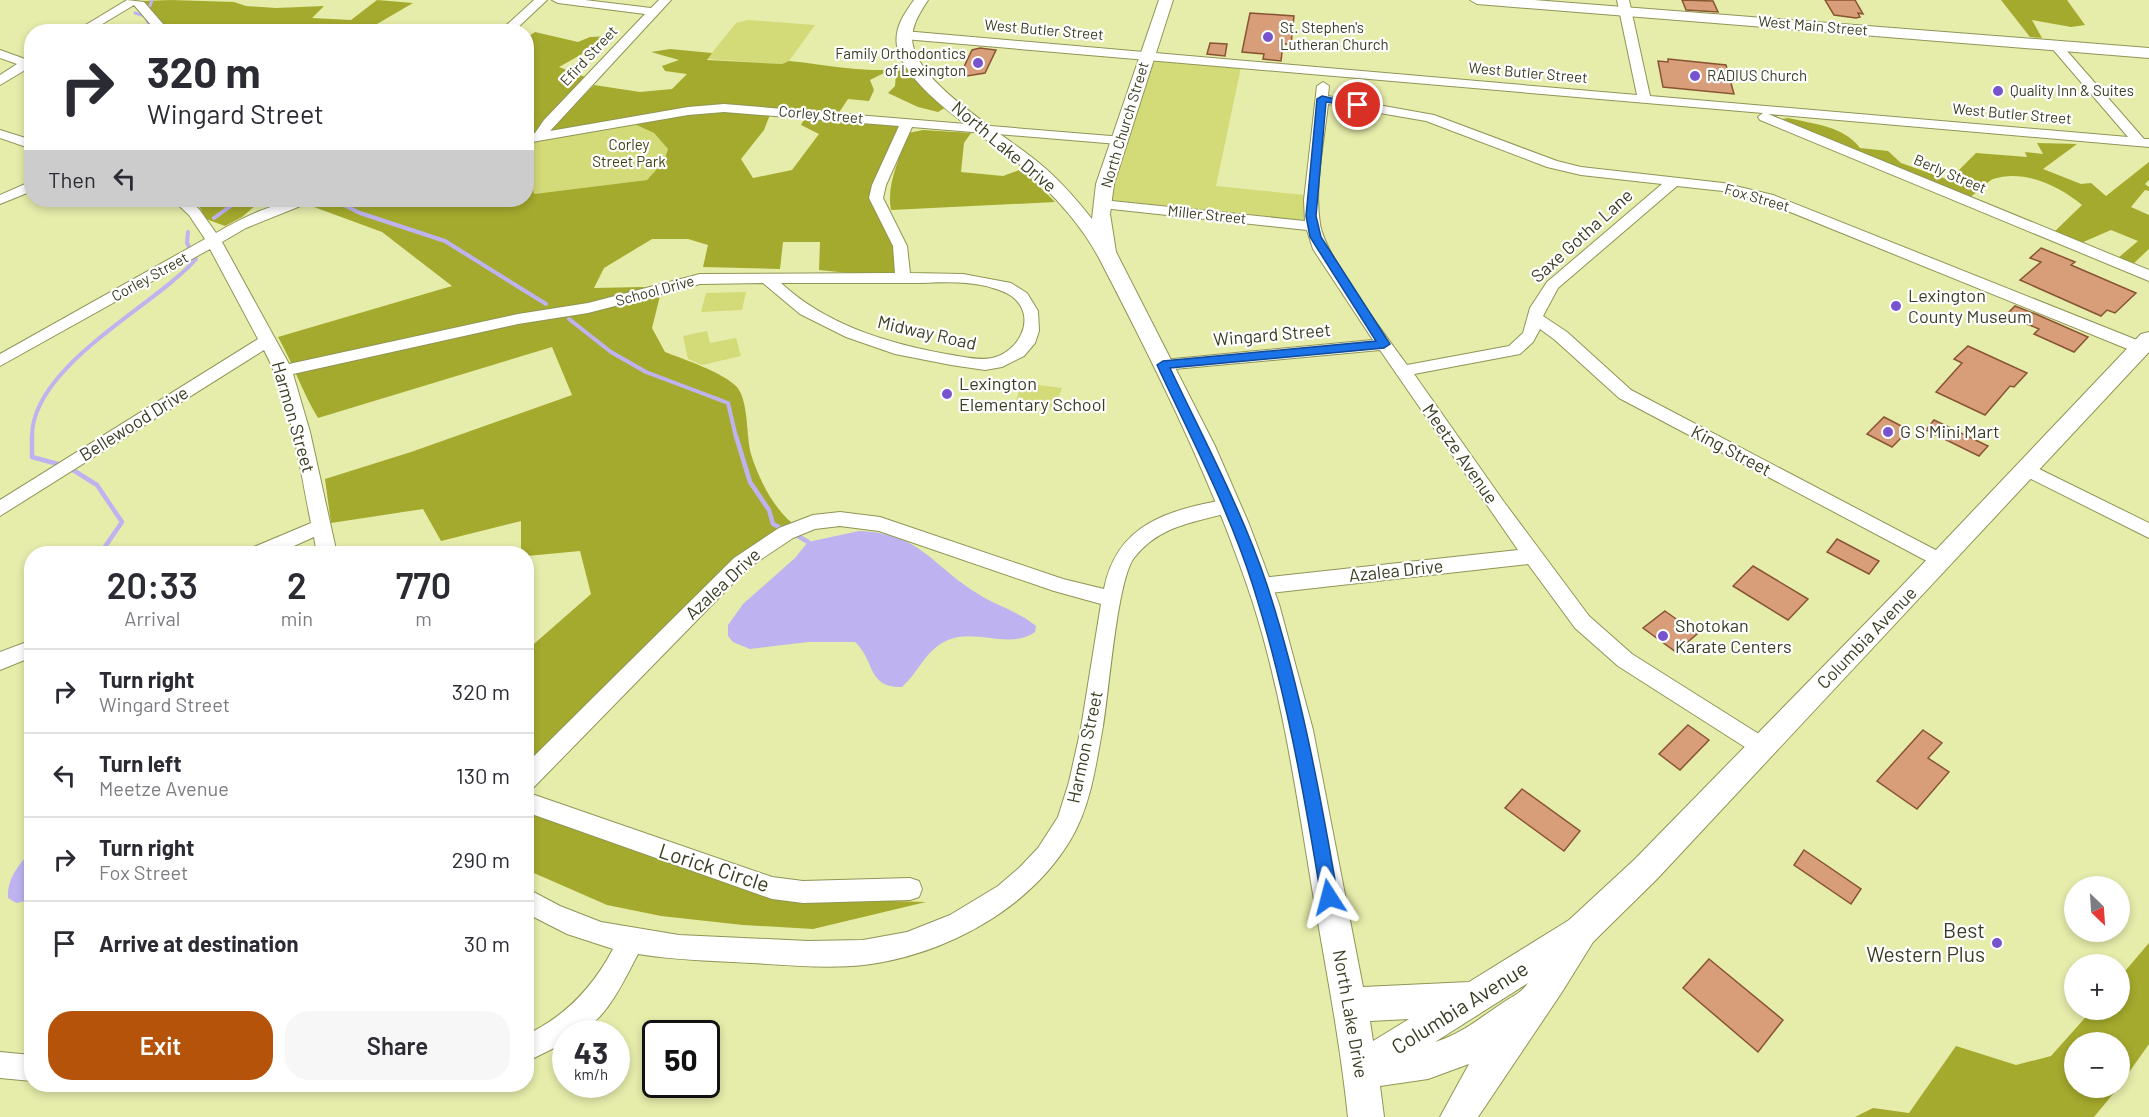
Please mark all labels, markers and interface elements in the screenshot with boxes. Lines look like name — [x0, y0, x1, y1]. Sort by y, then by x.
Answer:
street label: West Main Street — [1757, 11, 1869, 39]
street label: West Butler Street — [984, 15, 1104, 43]
place label: St. Stephen's Lutheran Church — [1280, 18, 1389, 53]
street label: Efird Street — [556, 21, 621, 89]
marker: St. Stephen's Lutheran Church — [1261, 30, 1275, 44]
place label: Family Orthodontics of Lexington — [835, 44, 966, 79]
text: 320 m — [147, 46, 261, 96]
icon: right — [48, 48, 126, 126]
marker: Family Orthodontics of Lexington — [971, 56, 985, 70]
street label: West Butler Street — [1468, 58, 1588, 86]
street label: North Church Street — [1096, 59, 1152, 190]
place label: RADIUS Church — [1707, 66, 1807, 84]
marker: RADIUS Church — [1688, 69, 1702, 83]
pin — [1332, 79, 1383, 130]
place label: Quality Inn & Suites — [2010, 81, 2134, 99]
marker: Quality Inn & Suites — [1991, 84, 2005, 98]
icon: arrive — [1341, 88, 1374, 121]
street label: North Lake Drive — [948, 96, 1062, 196]
text: Wingard Street — [147, 97, 324, 129]
street label: West Butler Street — [1952, 99, 2072, 127]
street label: Corley Street — [778, 101, 864, 127]
park label: Corley Street Park — [592, 135, 666, 170]
street label: Berly Street — [1911, 150, 1989, 196]
icon: left — [108, 162, 141, 195]
text: Then — [48, 166, 96, 192]
street label: Fox Street — [1723, 179, 1792, 215]
street label: Saxe Gotha Lane — [1526, 184, 1637, 287]
street label: Miller Street — [1167, 201, 1247, 227]
street label: Corley Street — [108, 248, 191, 305]
street label: School Drive — [613, 271, 696, 309]
place label: Lexington County Museum — [1908, 284, 2032, 327]
marker: Lexington County Museum — [1889, 299, 1903, 313]
street label: Midway Road — [876, 310, 979, 354]
street label: Wingard Street — [1212, 318, 1332, 350]
street label: Harmon Street — [268, 359, 320, 475]
place label: Lexington Elementary School — [959, 372, 1106, 415]
street label: Bellewood Drive — [75, 381, 192, 465]
marker: Lexington Elementary School — [940, 387, 954, 401]
street label: Meetze Avenue — [1418, 399, 1503, 508]
street label: King Street — [1688, 420, 1775, 480]
place label: G S Mini Mart — [1900, 420, 2000, 442]
marker: G S Mini Mart — [1881, 425, 1895, 439]
street label: Azalea Drive — [680, 543, 764, 624]
street label: Azalea Drive — [1348, 554, 1444, 586]
text: 20:33 — [107, 563, 198, 606]
text: 2 — [287, 563, 307, 606]
text: 770 — [396, 563, 451, 606]
street label: Columbia Avenue — [1812, 582, 1921, 693]
text: Arrival — [124, 606, 180, 630]
text: min — [281, 606, 313, 630]
text: m — [415, 606, 432, 630]
place label: Shotokan Karate Centers — [1675, 614, 1792, 657]
marker: Shotokan Karate Centers — [1656, 629, 1670, 643]
text: Turn right — [99, 666, 194, 692]
icon: right — [48, 675, 81, 708]
text: 320 m — [452, 678, 510, 704]
street label: Harmon Street — [1061, 688, 1107, 805]
text: Wingard Street — [99, 692, 230, 716]
text: Turn left — [99, 750, 182, 776]
icon: left — [48, 759, 81, 792]
text: 130 m — [456, 762, 510, 788]
text: Meetze Avenue — [99, 776, 229, 800]
text: Turn right — [99, 834, 194, 860]
street label: Lorick Circle — [656, 837, 773, 896]
icon: right — [48, 843, 81, 876]
text: 290 m — [452, 846, 510, 872]
text: Fox Street — [99, 860, 188, 884]
position arrow — [1297, 865, 1361, 929]
north arrow — [2064, 876, 2130, 942]
map controls — [2064, 876, 2130, 1098]
place label: Best Western Plus — [1866, 917, 1985, 966]
icon: arrive — [48, 927, 81, 960]
text: Arrive at destination — [99, 930, 298, 956]
text: 30 m — [464, 930, 510, 956]
marker: Best Western Plus — [1990, 936, 2004, 950]
street label: North Lake Drive — [1329, 948, 1373, 1080]
button: + — [2064, 954, 2130, 1020]
street label: Columbia Avenue — [1386, 955, 1532, 1059]
button: Exit — [48, 1011, 273, 1080]
button: Share — [285, 1011, 510, 1080]
speed limit sign: 50 — [642, 1020, 720, 1098]
button: − — [2064, 1032, 2130, 1098]
text: 43 — [574, 1034, 608, 1070]
text: km/h — [574, 1065, 608, 1083]

